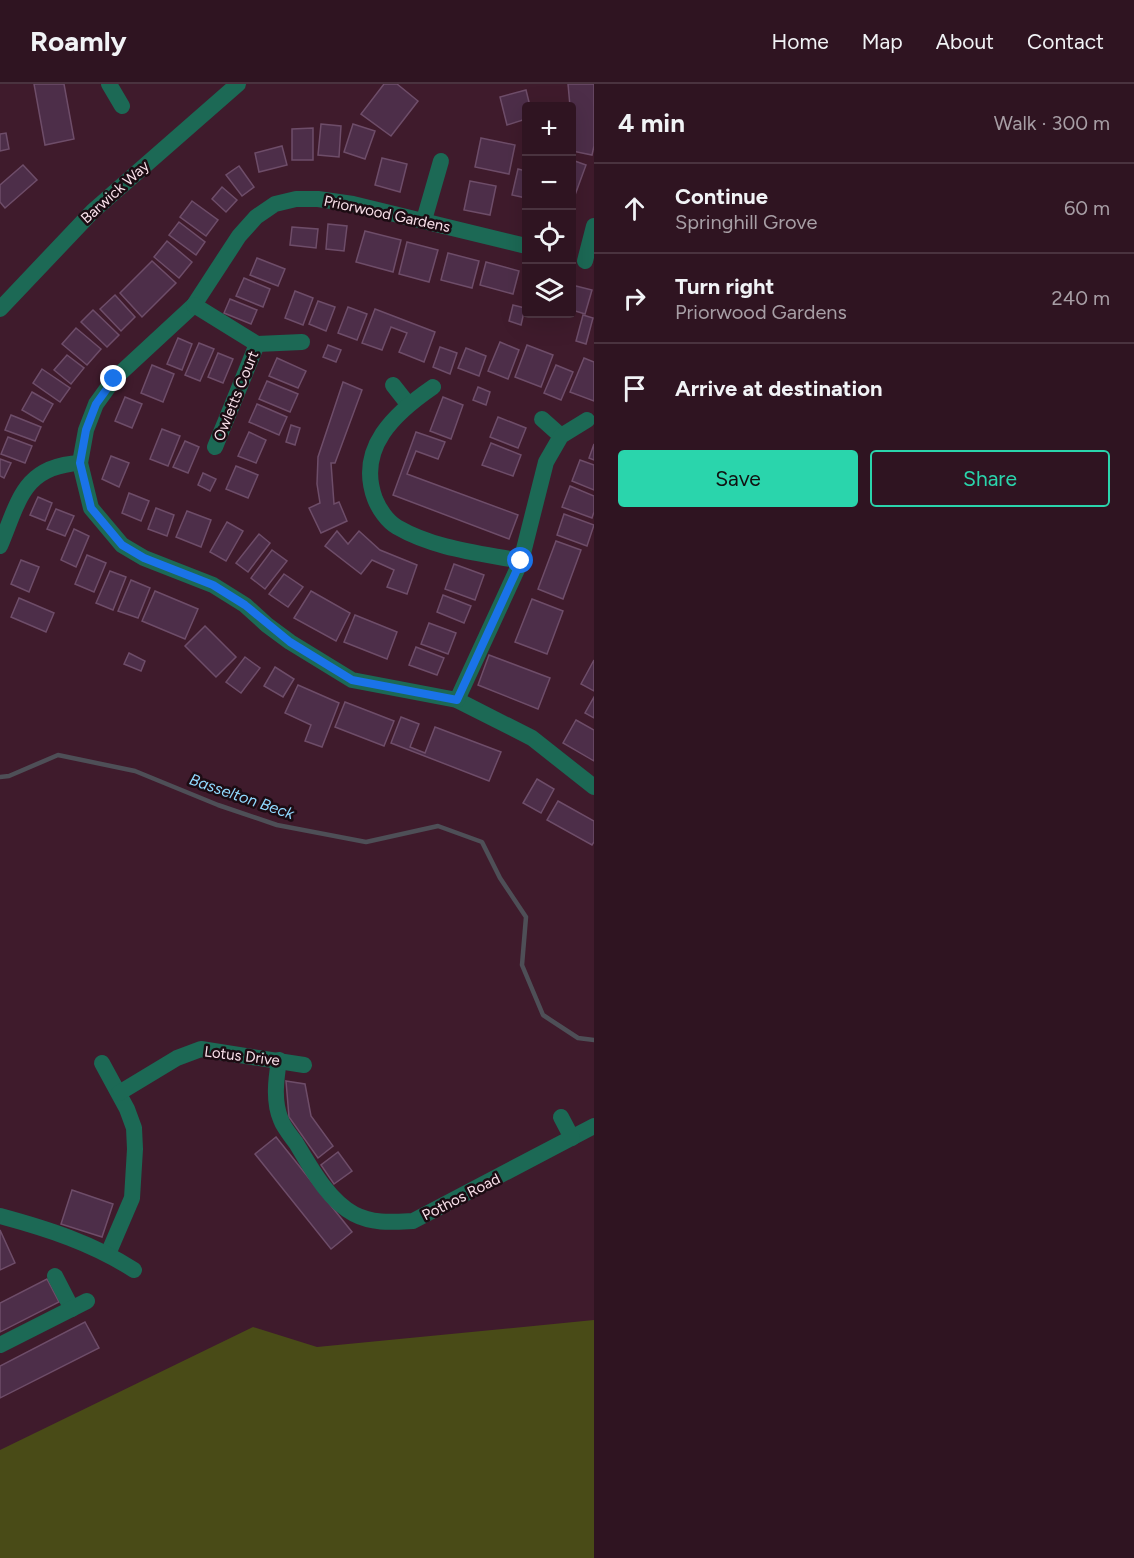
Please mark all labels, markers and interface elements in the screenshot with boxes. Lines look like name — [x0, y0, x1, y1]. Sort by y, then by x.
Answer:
text: Roamly — [30, 24, 127, 58]
text: Home — [772, 29, 829, 54]
text: Map — [862, 29, 903, 54]
text: About — [936, 29, 994, 54]
text: Contact — [1027, 29, 1104, 54]
map controls — [522, 102, 576, 318]
button: + — [522, 102, 576, 156]
text: 4 min — [618, 107, 685, 139]
text: Walk · 300 m — [994, 111, 1110, 135]
button: − — [522, 156, 576, 210]
street label: Barwick Way — [77, 157, 153, 227]
text: Continue — [675, 183, 768, 210]
street label: Priorwood Gardens — [322, 192, 452, 236]
icon: ahead — [618, 192, 651, 225]
text: 60 m — [1064, 196, 1110, 220]
button: locate — [522, 210, 576, 264]
text: Springhill Grove — [675, 210, 817, 234]
button: layers — [522, 264, 576, 318]
text: Turn right — [675, 273, 774, 300]
icon: right — [618, 282, 651, 315]
text: 240 m — [1052, 286, 1110, 310]
text: Priorwood Gardens — [675, 300, 847, 324]
street label: Owletts Court — [210, 348, 262, 444]
route end — [100, 365, 126, 391]
icon: arrive — [618, 372, 651, 405]
text: Arrive at destination — [675, 375, 883, 402]
button: Save — [618, 450, 858, 507]
button: Share — [870, 450, 1110, 507]
route start — [507, 547, 533, 573]
water label: Basselton Beck — [187, 770, 298, 824]
street label: Lotus Drive — [203, 1042, 281, 1070]
street label: Pothos Road — [419, 1170, 503, 1224]

